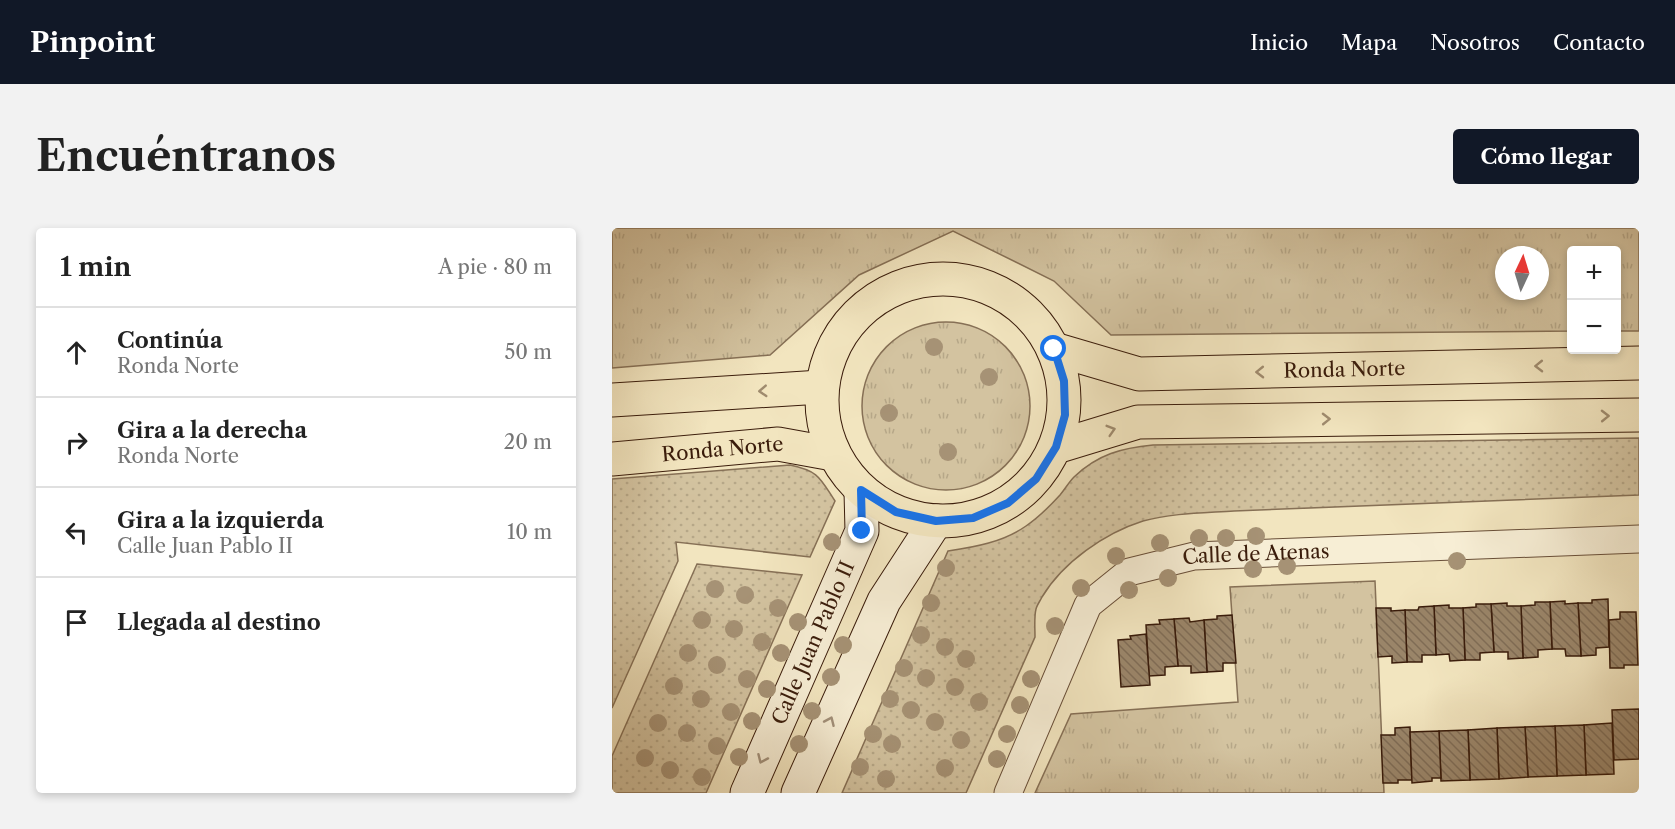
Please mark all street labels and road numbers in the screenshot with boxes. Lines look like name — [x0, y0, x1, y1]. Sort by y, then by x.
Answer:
street label: Ronda Norte — [1283, 356, 1406, 383]
street label: Ronda Norte — [661, 432, 784, 466]
street label: Calle de Atenas — [1180, 539, 1330, 570]
street label: Calle Juan Pablo II — [767, 557, 859, 728]

